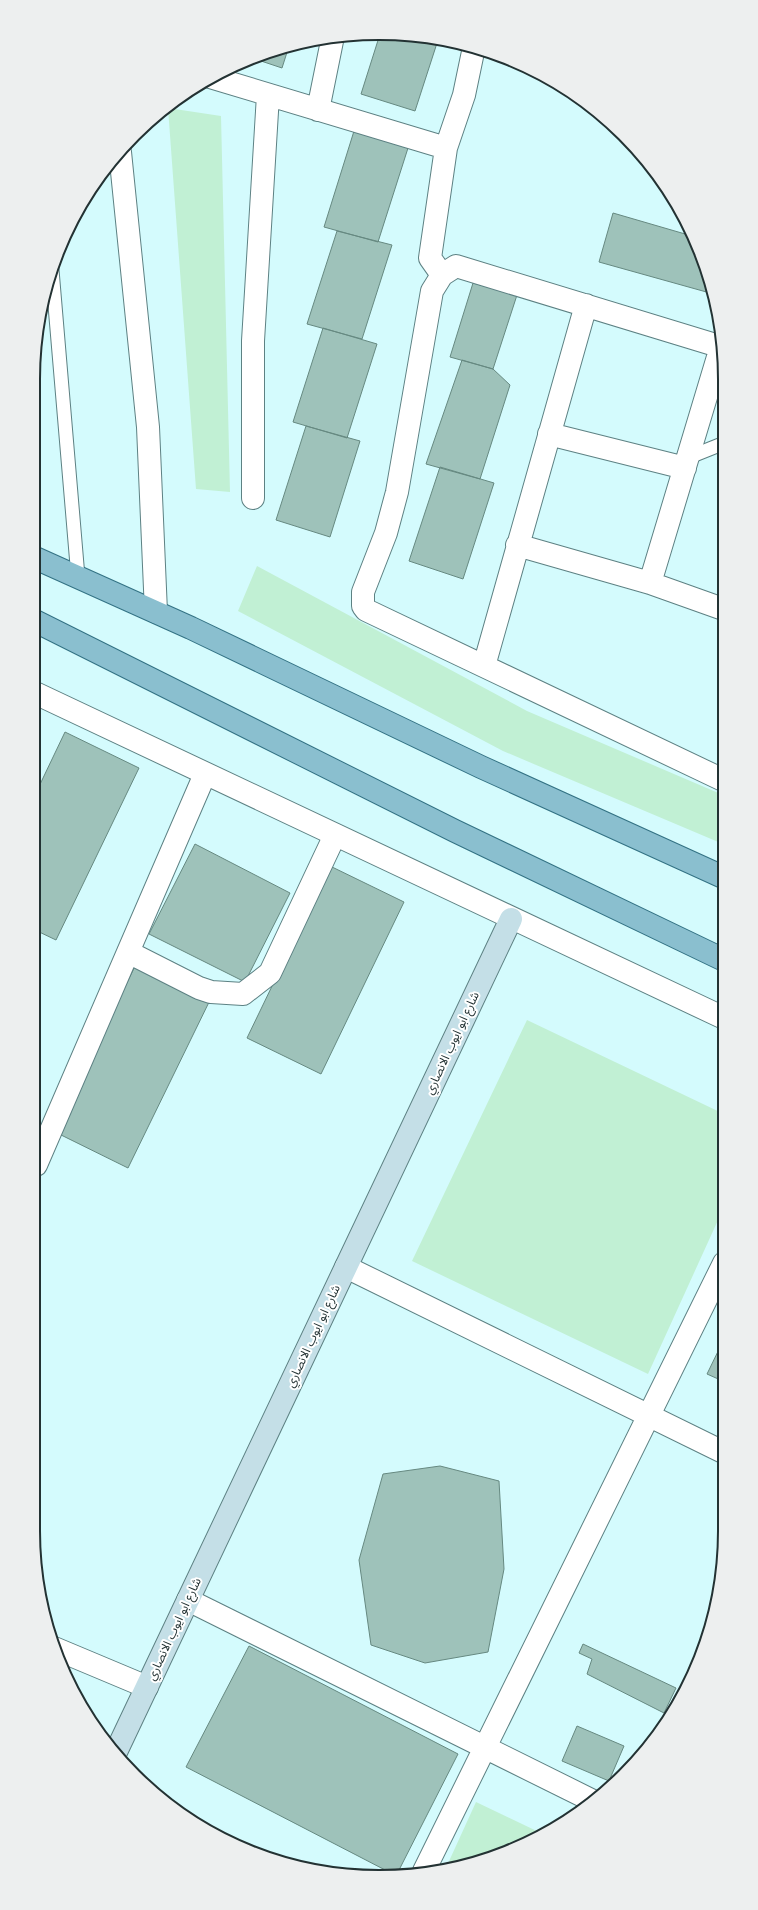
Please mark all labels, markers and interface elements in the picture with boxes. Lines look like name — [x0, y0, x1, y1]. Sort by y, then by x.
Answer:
street label: شارع ابو ايوب الانصاري — [420, 989, 484, 1098]
street label: شارع ابو ايوب الانصاري — [281, 1282, 345, 1391]
street label: شارع ابو ايوب الانصاري — [142, 1575, 206, 1684]

